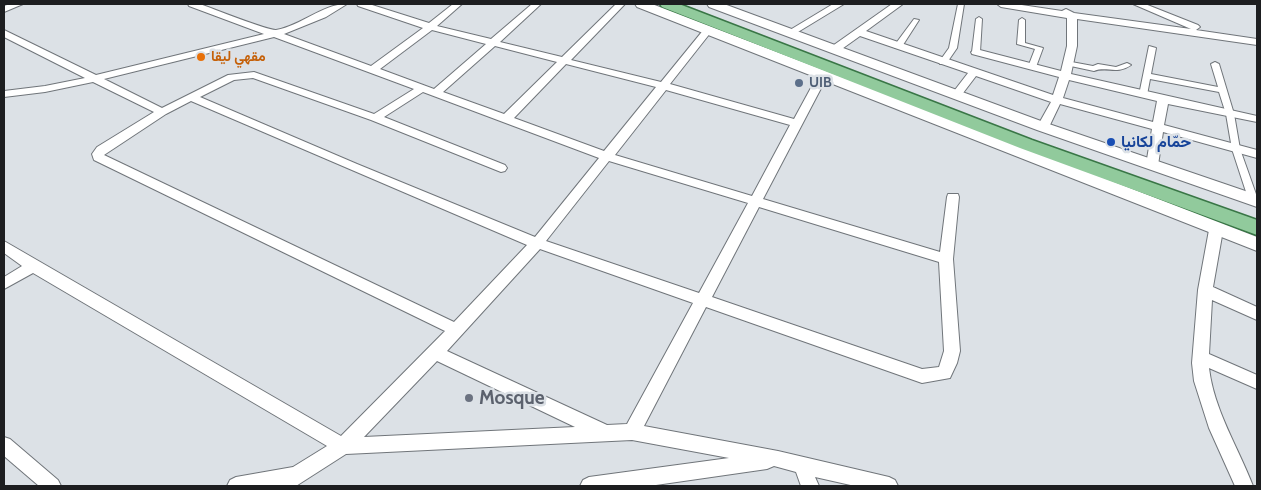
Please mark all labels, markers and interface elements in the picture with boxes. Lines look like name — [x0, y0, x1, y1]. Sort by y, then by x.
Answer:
place label: مقهي ليقا — [211, 49, 266, 65]
marker: مقهي ليقا — [195, 51, 207, 63]
place label: UIB — [809, 75, 832, 91]
marker: UIB — [793, 77, 805, 89]
place label: حمّام لكانيا — [1121, 132, 1191, 152]
marker: حمّام لكانيا — [1105, 136, 1117, 148]
place label: Mosque — [479, 387, 545, 409]
marker: Mosque — [463, 392, 475, 404]

